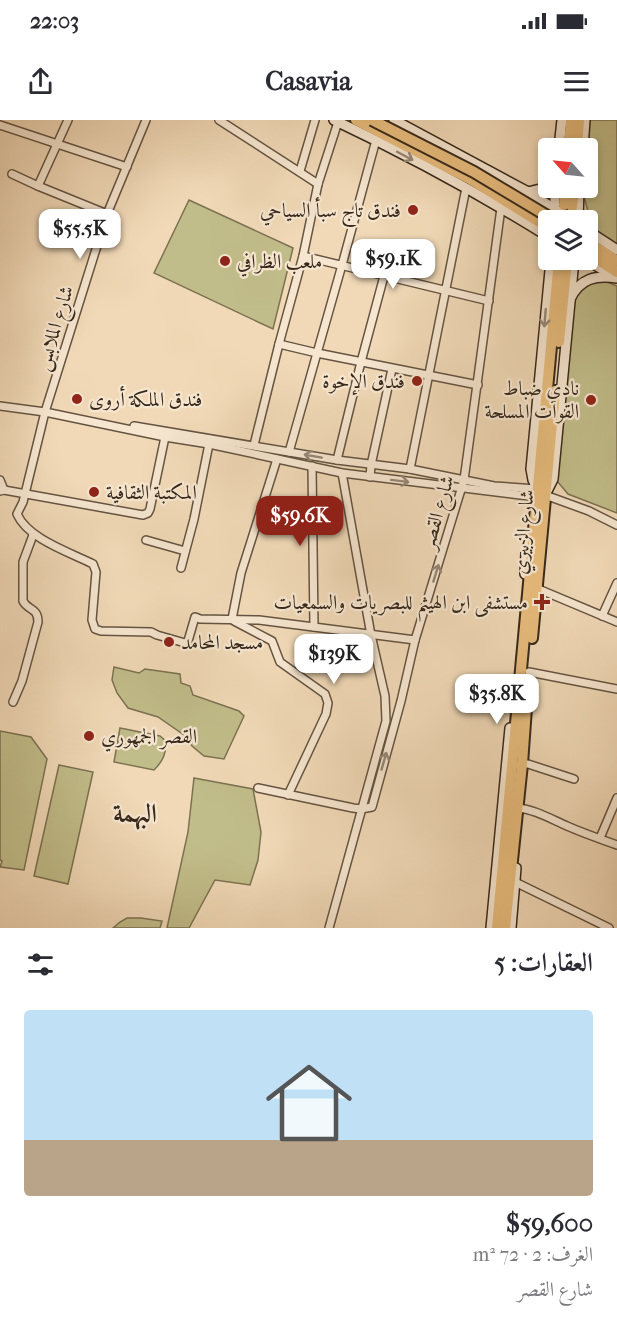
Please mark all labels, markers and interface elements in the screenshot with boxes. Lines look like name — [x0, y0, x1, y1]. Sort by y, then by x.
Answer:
text: 22:03 — [30, 8, 79, 34]
icon: share — [24, 65, 57, 98]
text: Casavia — [265, 65, 352, 97]
icon: menu — [560, 65, 593, 98]
north arrow — [538, 138, 598, 198]
map controls — [538, 138, 598, 270]
one-way arrow — [396, 150, 413, 162]
place label: فندق تاج سبأ السياحي — [260, 196, 401, 228]
marker: فندق تاج سبأ السياحي — [406, 203, 420, 217]
pin: $55.5K — [31, 209, 129, 260]
button: layers — [538, 210, 598, 270]
text: $55.5K — [53, 217, 107, 240]
pin: $59.1K — [344, 239, 442, 290]
text: $59.1K — [365, 247, 421, 270]
place label: ملعب الظرافي — [237, 250, 322, 277]
marker: ملعب الظرافي — [218, 254, 232, 268]
street label: شارع الملابس — [31, 283, 84, 375]
one-way arrow — [539, 307, 550, 327]
place label: فندق الإخوة — [322, 370, 405, 396]
marker: فندق الإخوة — [410, 374, 424, 388]
place label: نادي ضباط القوات المسلحة — [485, 377, 579, 424]
place label: فندق الملكة أروى — [89, 385, 203, 411]
marker: فندق الملكة أروى — [70, 392, 84, 406]
marker: نادي ضباط القوات المسلحة — [584, 393, 598, 407]
one-way arrow — [304, 450, 324, 461]
street label: شارع القصر — [415, 473, 465, 555]
one-way arrow — [390, 476, 410, 487]
place label: المكتبة الثقافية — [106, 481, 197, 504]
marker: المكتبة الثقافية — [87, 485, 101, 499]
street label: شارع الزبيري — [508, 489, 545, 576]
pin: $59.6K — [251, 496, 349, 547]
text: $59.6K — [270, 504, 330, 527]
one-way arrow — [431, 564, 442, 583]
place label: مستشفى ابن الهيثم للبصريات والسمعيات — [274, 591, 528, 622]
marker: مستشفى ابن الهيثم للبصريات والسمعيات — [533, 593, 551, 611]
place label: مسجد المحامد — [181, 631, 263, 654]
pin: $139K — [292, 634, 376, 685]
marker: مسجد المحامد — [162, 635, 176, 649]
text: $139K — [308, 642, 360, 665]
pin: $35.8K — [448, 674, 546, 725]
text: $35.8K — [469, 682, 525, 705]
place label: القصر الجمهوري — [101, 725, 197, 752]
marker: القصر الجمهوري — [82, 729, 96, 743]
one-way arrow — [379, 752, 391, 771]
district label: البهمة — [113, 798, 157, 830]
text: العقارات: 5 — [494, 947, 593, 978]
icon: filters — [24, 948, 57, 981]
icon: home — [255, 1049, 363, 1157]
text: $59,600 — [506, 1208, 593, 1239]
text: الغرف: 2 · 72 m² — [473, 1243, 593, 1266]
text: شارع القصر — [517, 1278, 593, 1301]

